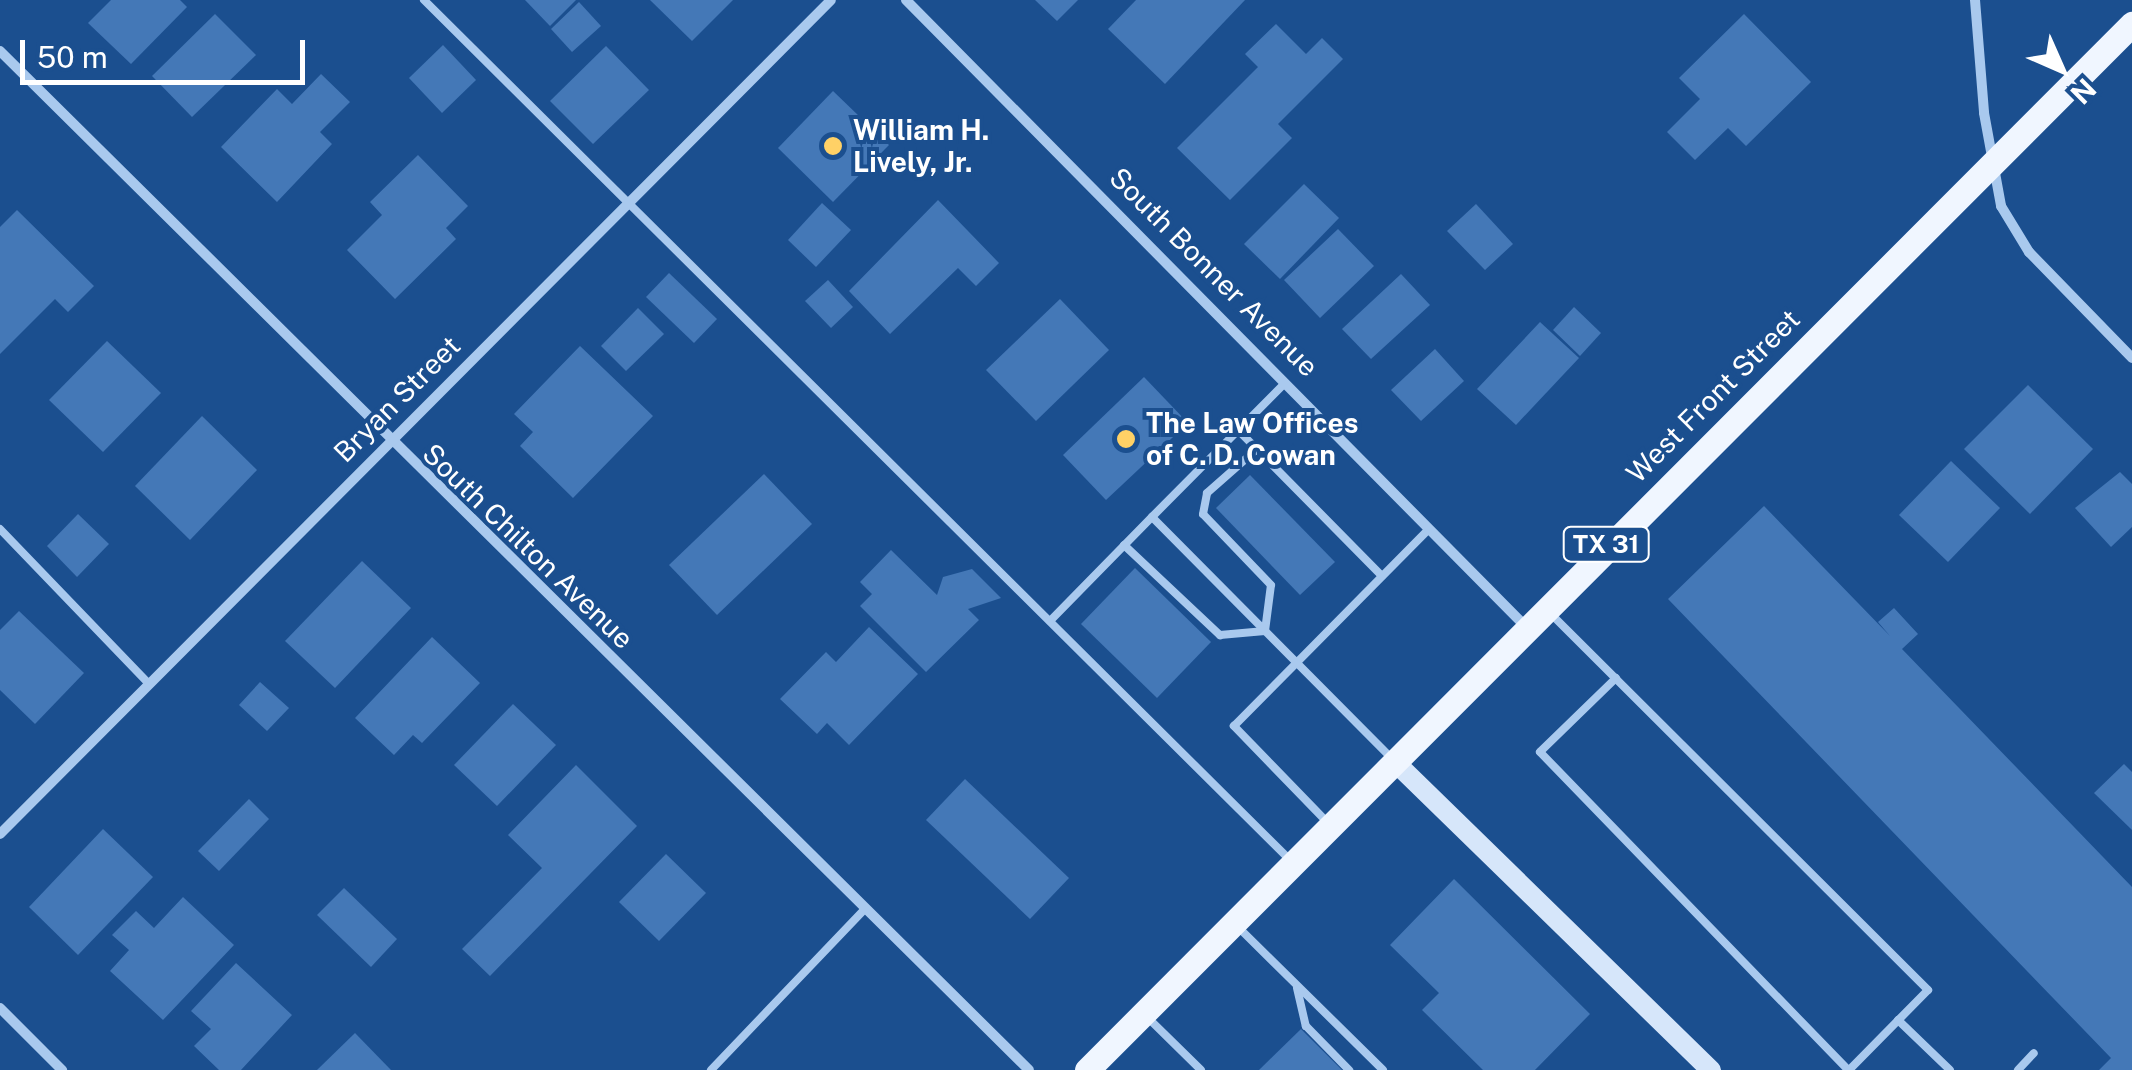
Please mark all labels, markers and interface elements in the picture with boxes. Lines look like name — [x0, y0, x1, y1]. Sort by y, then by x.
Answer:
scale bar — [25, 20, 310, 82]
north arrow — [2012, 20, 2112, 120]
text: 50 m — [37, 39, 108, 75]
text: N — [2064, 72, 2103, 111]
place label: William H. Lively, Jr. — [853, 113, 989, 179]
marker: William H. Lively, Jr. — [822, 135, 844, 157]
street label: South Bonner Avenue — [1103, 161, 1325, 383]
street label: West Front Street — [1619, 302, 1807, 490]
street label: Bryan Street — [327, 329, 467, 469]
place label: The Law Offices of C. D. Cowan — [1146, 406, 1359, 472]
marker: The Law Offices of C. D. Cowan — [1115, 428, 1137, 450]
street label: South Chilton Avenue — [416, 437, 640, 655]
road number: TX 31 — [1561, 524, 1651, 564]

